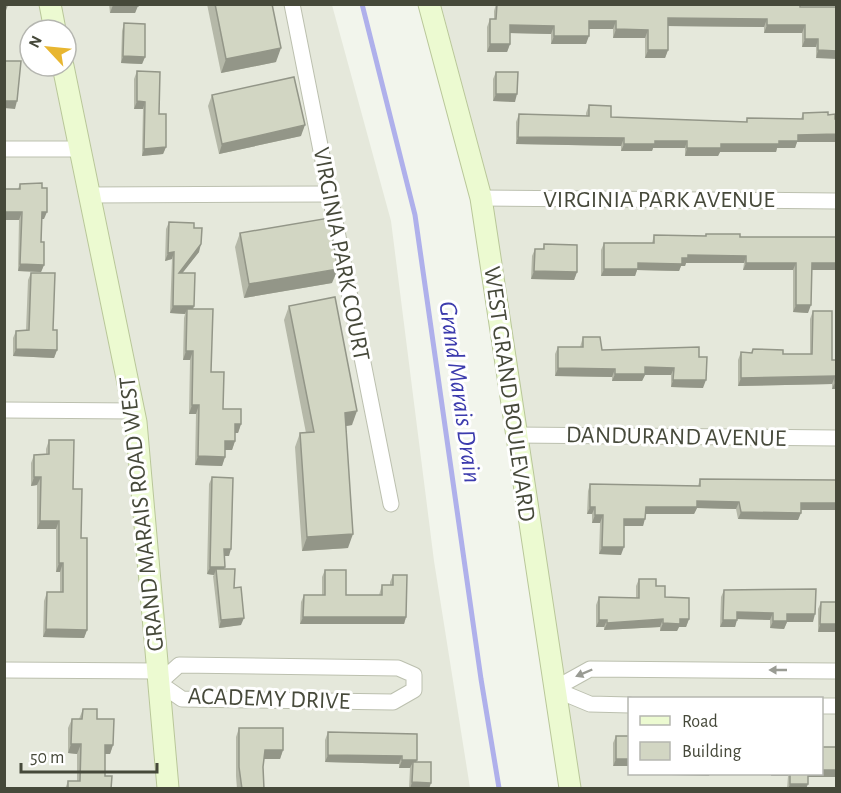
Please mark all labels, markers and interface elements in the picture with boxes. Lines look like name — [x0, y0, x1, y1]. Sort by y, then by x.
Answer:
north arrow — [18, 18, 78, 78]
text: N — [26, 33, 45, 50]
street label: VIRGINIA PARK COURT — [309, 145, 374, 363]
street label: VIRGINIA PARK AVENUE — [543, 188, 775, 212]
street label: WEST GRAND BOULEVARD — [479, 265, 539, 523]
water label: Grand Marais Drain — [434, 299, 486, 485]
street label: GRAND MARAIS ROAD WEST — [116, 375, 168, 652]
street label: DANDURAND AVENUE — [566, 423, 787, 451]
one-way arrow — [769, 666, 788, 675]
one-way arrow — [575, 668, 593, 678]
street label: ACADEMY DRIVE — [187, 684, 351, 714]
legend — [628, 697, 823, 775]
text: Road — [682, 713, 718, 731]
scale bar — [21, 736, 158, 774]
text: Building — [682, 743, 742, 761]
text: 50 m — [30, 749, 64, 767]

